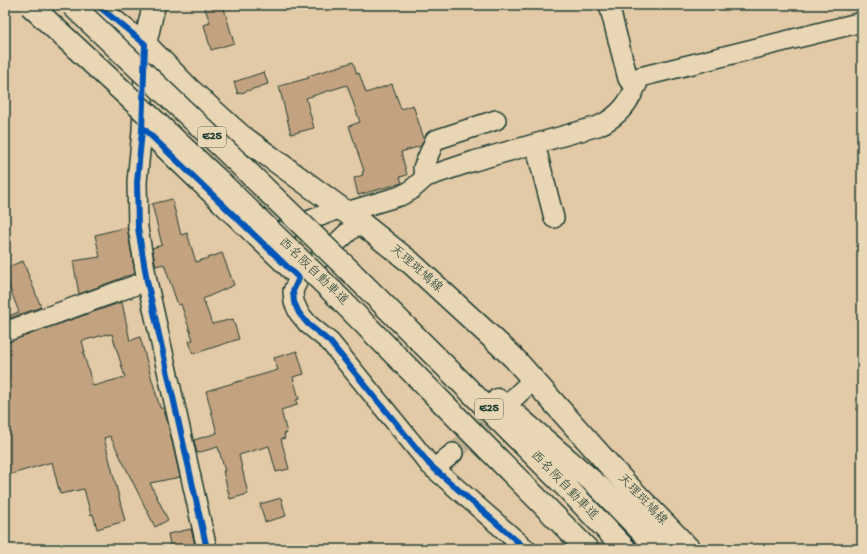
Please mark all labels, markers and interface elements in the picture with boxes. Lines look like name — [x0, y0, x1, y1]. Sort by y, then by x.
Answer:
road number: E25 — [198, 127, 226, 147]
street label: 西名阪自動車道 — [275, 235, 351, 309]
street label: 天理斑鳩線 — [387, 242, 446, 297]
road number: E25 — [475, 399, 503, 419]
street label: 西名阪自動車道 — [527, 448, 601, 524]
street label: 天理斑鳩線 — [614, 471, 671, 529]

